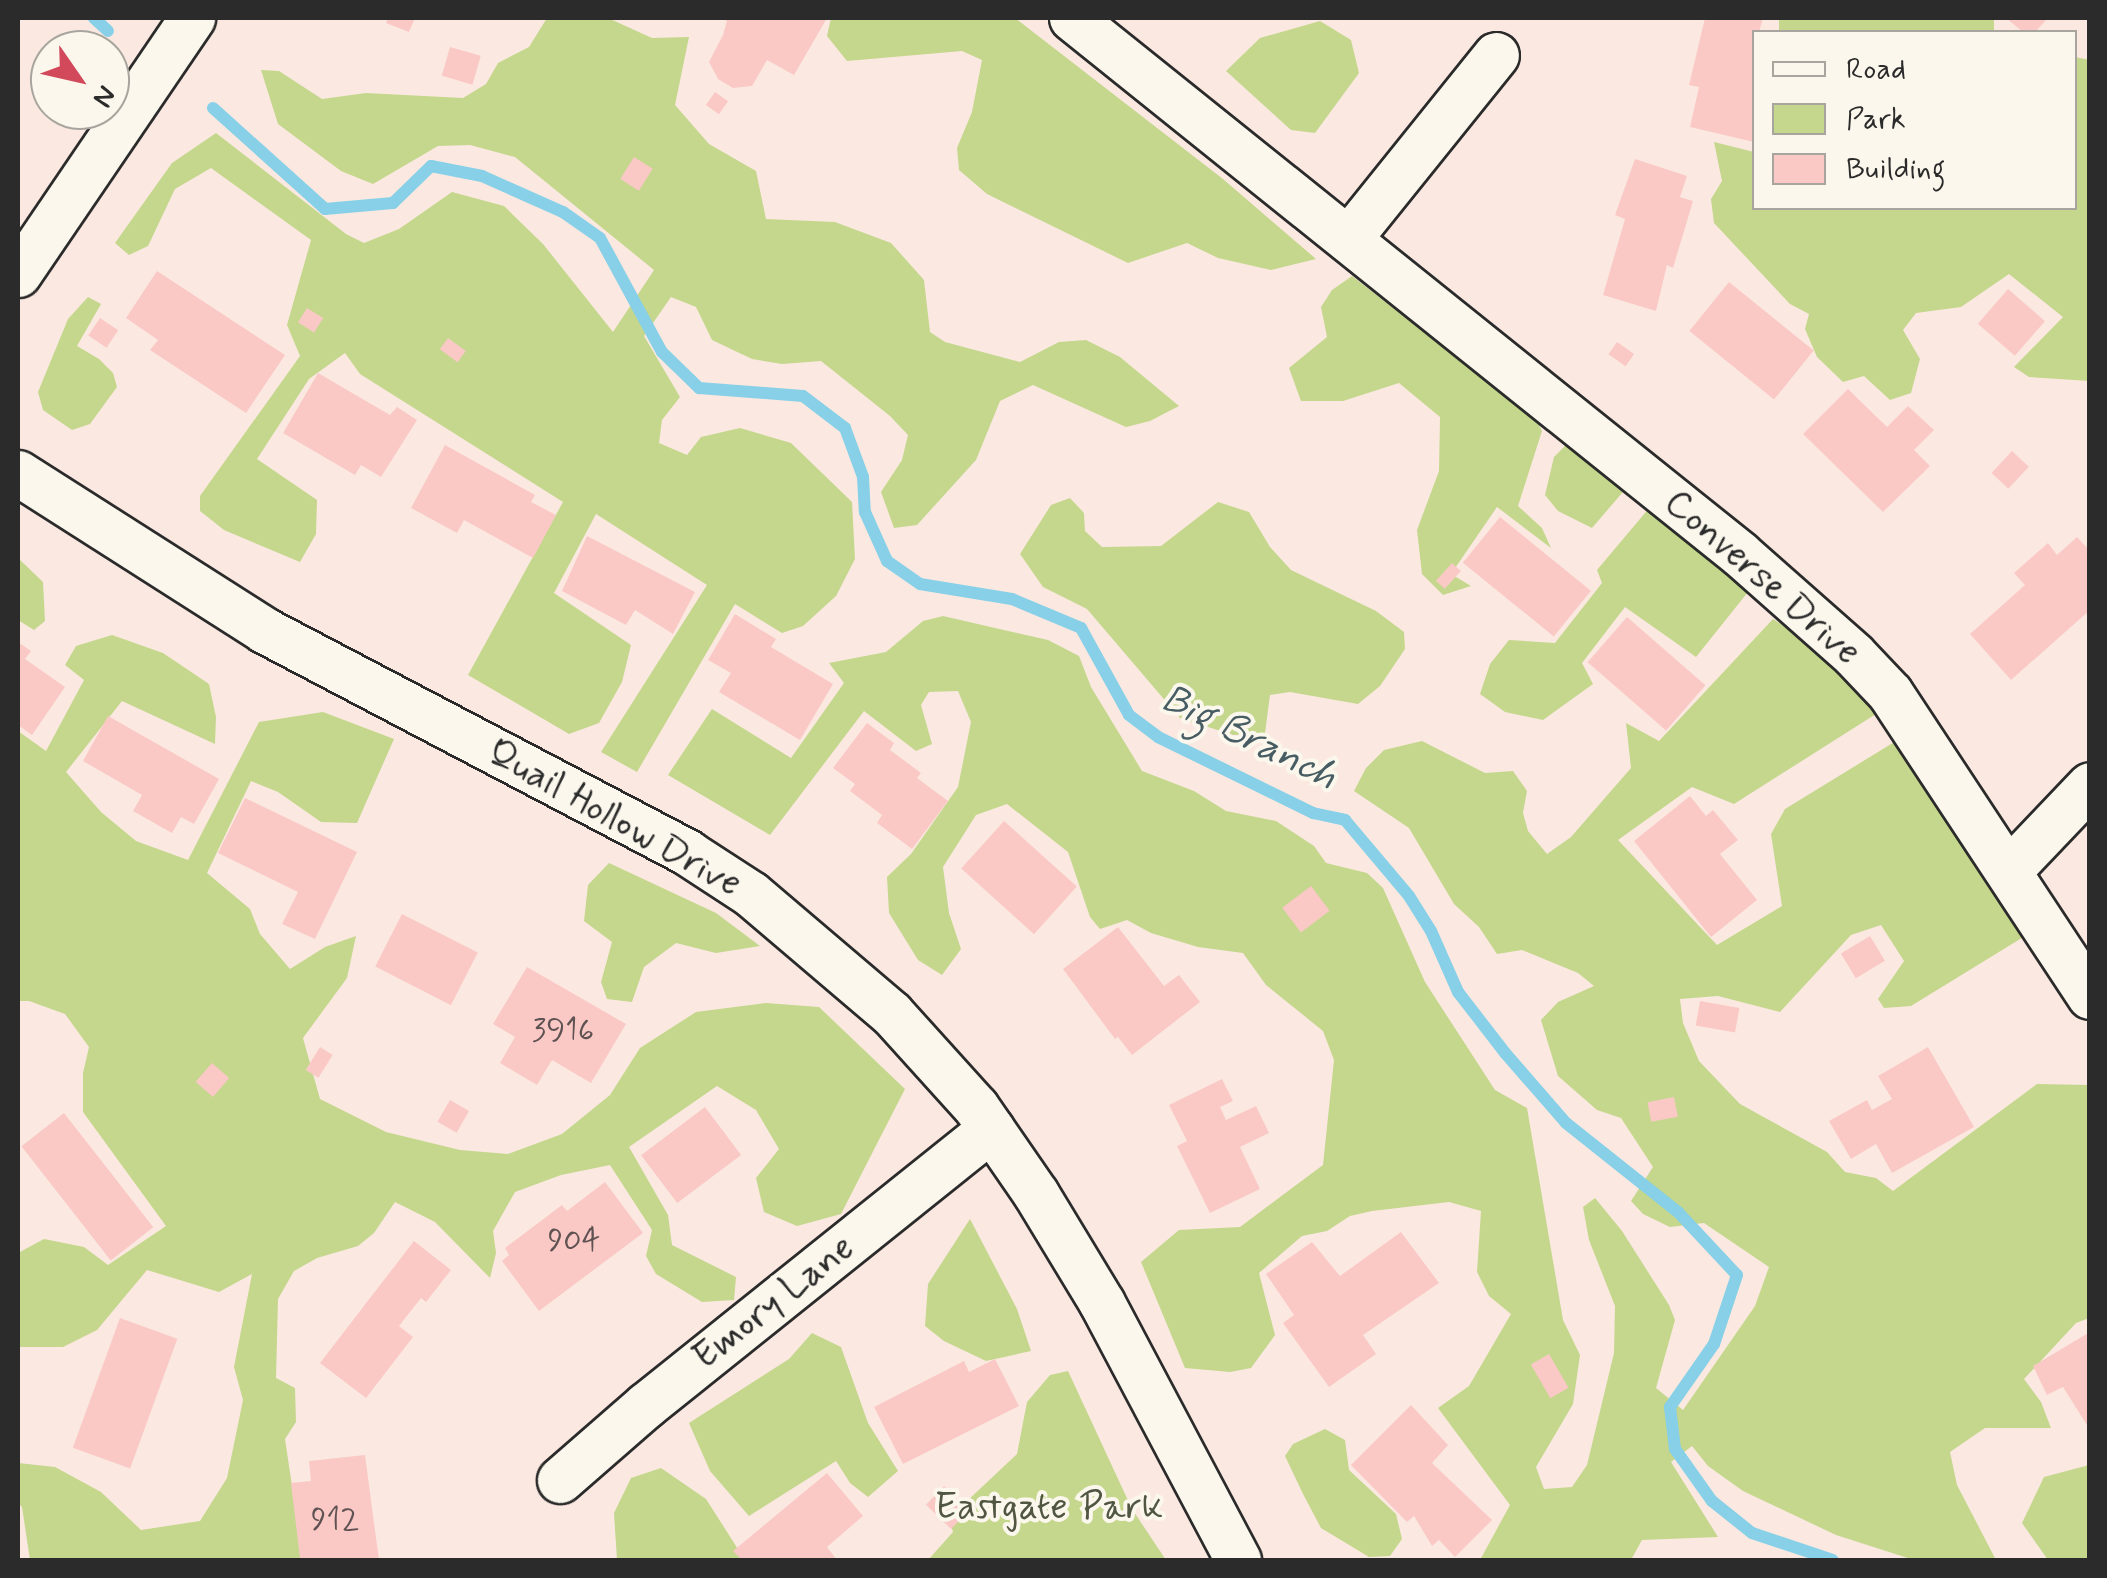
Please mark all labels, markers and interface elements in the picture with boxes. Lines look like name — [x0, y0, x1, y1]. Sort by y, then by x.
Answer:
north arrow — [30, 30, 130, 130]
legend — [1752, 30, 2077, 210]
text: Road — [1846, 50, 1906, 89]
text: N — [83, 78, 124, 114]
text: Park — [1846, 100, 1906, 139]
text: Building — [1846, 150, 1945, 189]
street label: Converse Drive — [1656, 481, 1868, 675]
water label: Big Branch — [1150, 673, 1348, 803]
street label: Quail Hollow Drive — [478, 730, 750, 908]
house number: 3916 — [532, 1012, 594, 1050]
house number: 904 — [548, 1222, 600, 1260]
street label: Emory Lane — [684, 1226, 864, 1380]
park label: Eastgate Park — [940, 1485, 1158, 1531]
house number: 912 — [311, 1501, 359, 1539]

